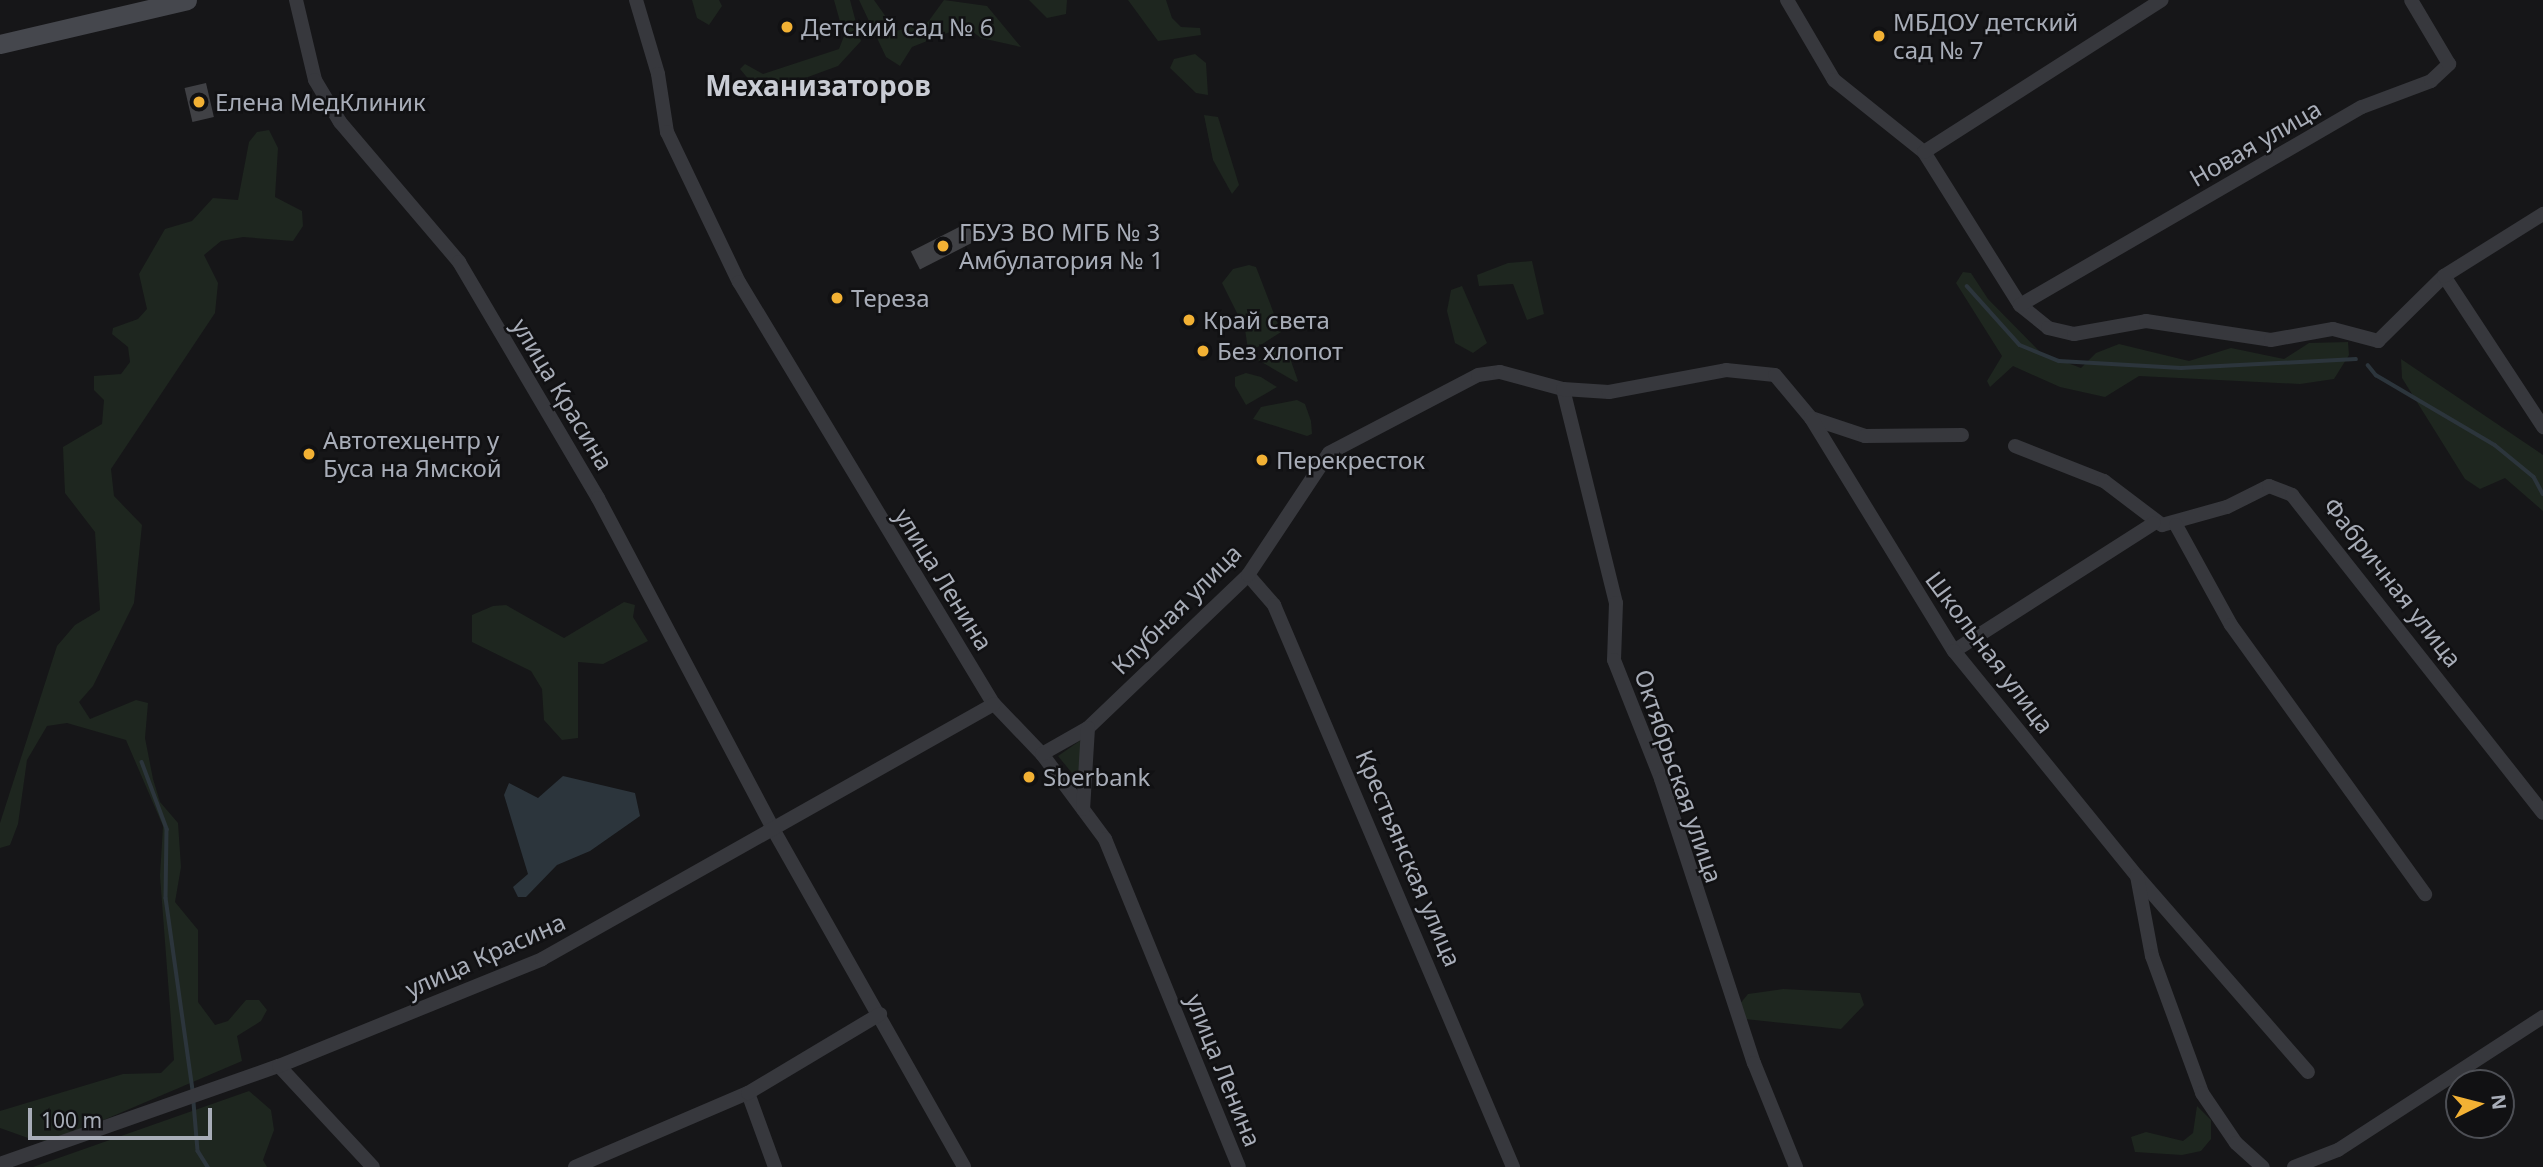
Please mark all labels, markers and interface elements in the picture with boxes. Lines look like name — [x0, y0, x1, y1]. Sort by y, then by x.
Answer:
place label: МБДОУ детский сад № 7 — [1893, 8, 2078, 64]
place label: Детский сад № 6 — [801, 13, 993, 41]
marker: Детский сад № 6 — [779, 19, 795, 35]
marker: МБДОУ детский сад № 7 — [1871, 28, 1887, 44]
district label: Механизаторов — [705, 68, 931, 102]
place label: Елена МедКлиник — [215, 88, 426, 116]
marker: Елена МедКлиник — [189, 92, 209, 112]
street label: Новая улица — [2184, 94, 2326, 192]
place label: ГБУЗ ВО МГБ № 3 Амбулатория № 1 — [959, 218, 1164, 274]
marker: ГБУЗ ВО МГБ № 3 Амбулатория № 1 — [933, 236, 953, 256]
place label: Тереза — [851, 284, 929, 312]
marker: Тереза — [829, 290, 845, 306]
place label: Край света — [1203, 306, 1330, 334]
marker: Край света — [1181, 312, 1197, 328]
street label: улица Красина — [506, 313, 620, 475]
place label: Без хлопот — [1217, 337, 1343, 365]
marker: Без хлопот — [1195, 343, 1211, 359]
place label: Автотехцентр у Буса на Ямской — [323, 426, 502, 482]
marker: Автотехцентр у Буса на Ямской — [301, 446, 317, 462]
place label: Перекресток — [1276, 446, 1425, 474]
marker: Перекресток — [1254, 452, 1270, 468]
street label: Фабричная улица — [2318, 492, 2468, 672]
street label: улица Ленина — [889, 503, 999, 655]
street label: Клубная улица — [1105, 538, 1247, 680]
street label: Школьная улица — [1920, 566, 2060, 738]
street label: Октябрьская улица — [1629, 666, 1729, 886]
street label: Крестьянская улица — [1350, 745, 1468, 971]
place label: Sberbank — [1043, 763, 1150, 791]
marker: Sberbank — [1021, 769, 1037, 785]
street label: улица Красина — [401, 907, 569, 1003]
street label: улица Ленина — [1180, 990, 1268, 1150]
north arrow — [2445, 1069, 2515, 1139]
text: N — [2485, 1093, 2513, 1111]
scale bar — [32, 1094, 215, 1138]
text: 100 m — [41, 1106, 102, 1134]

